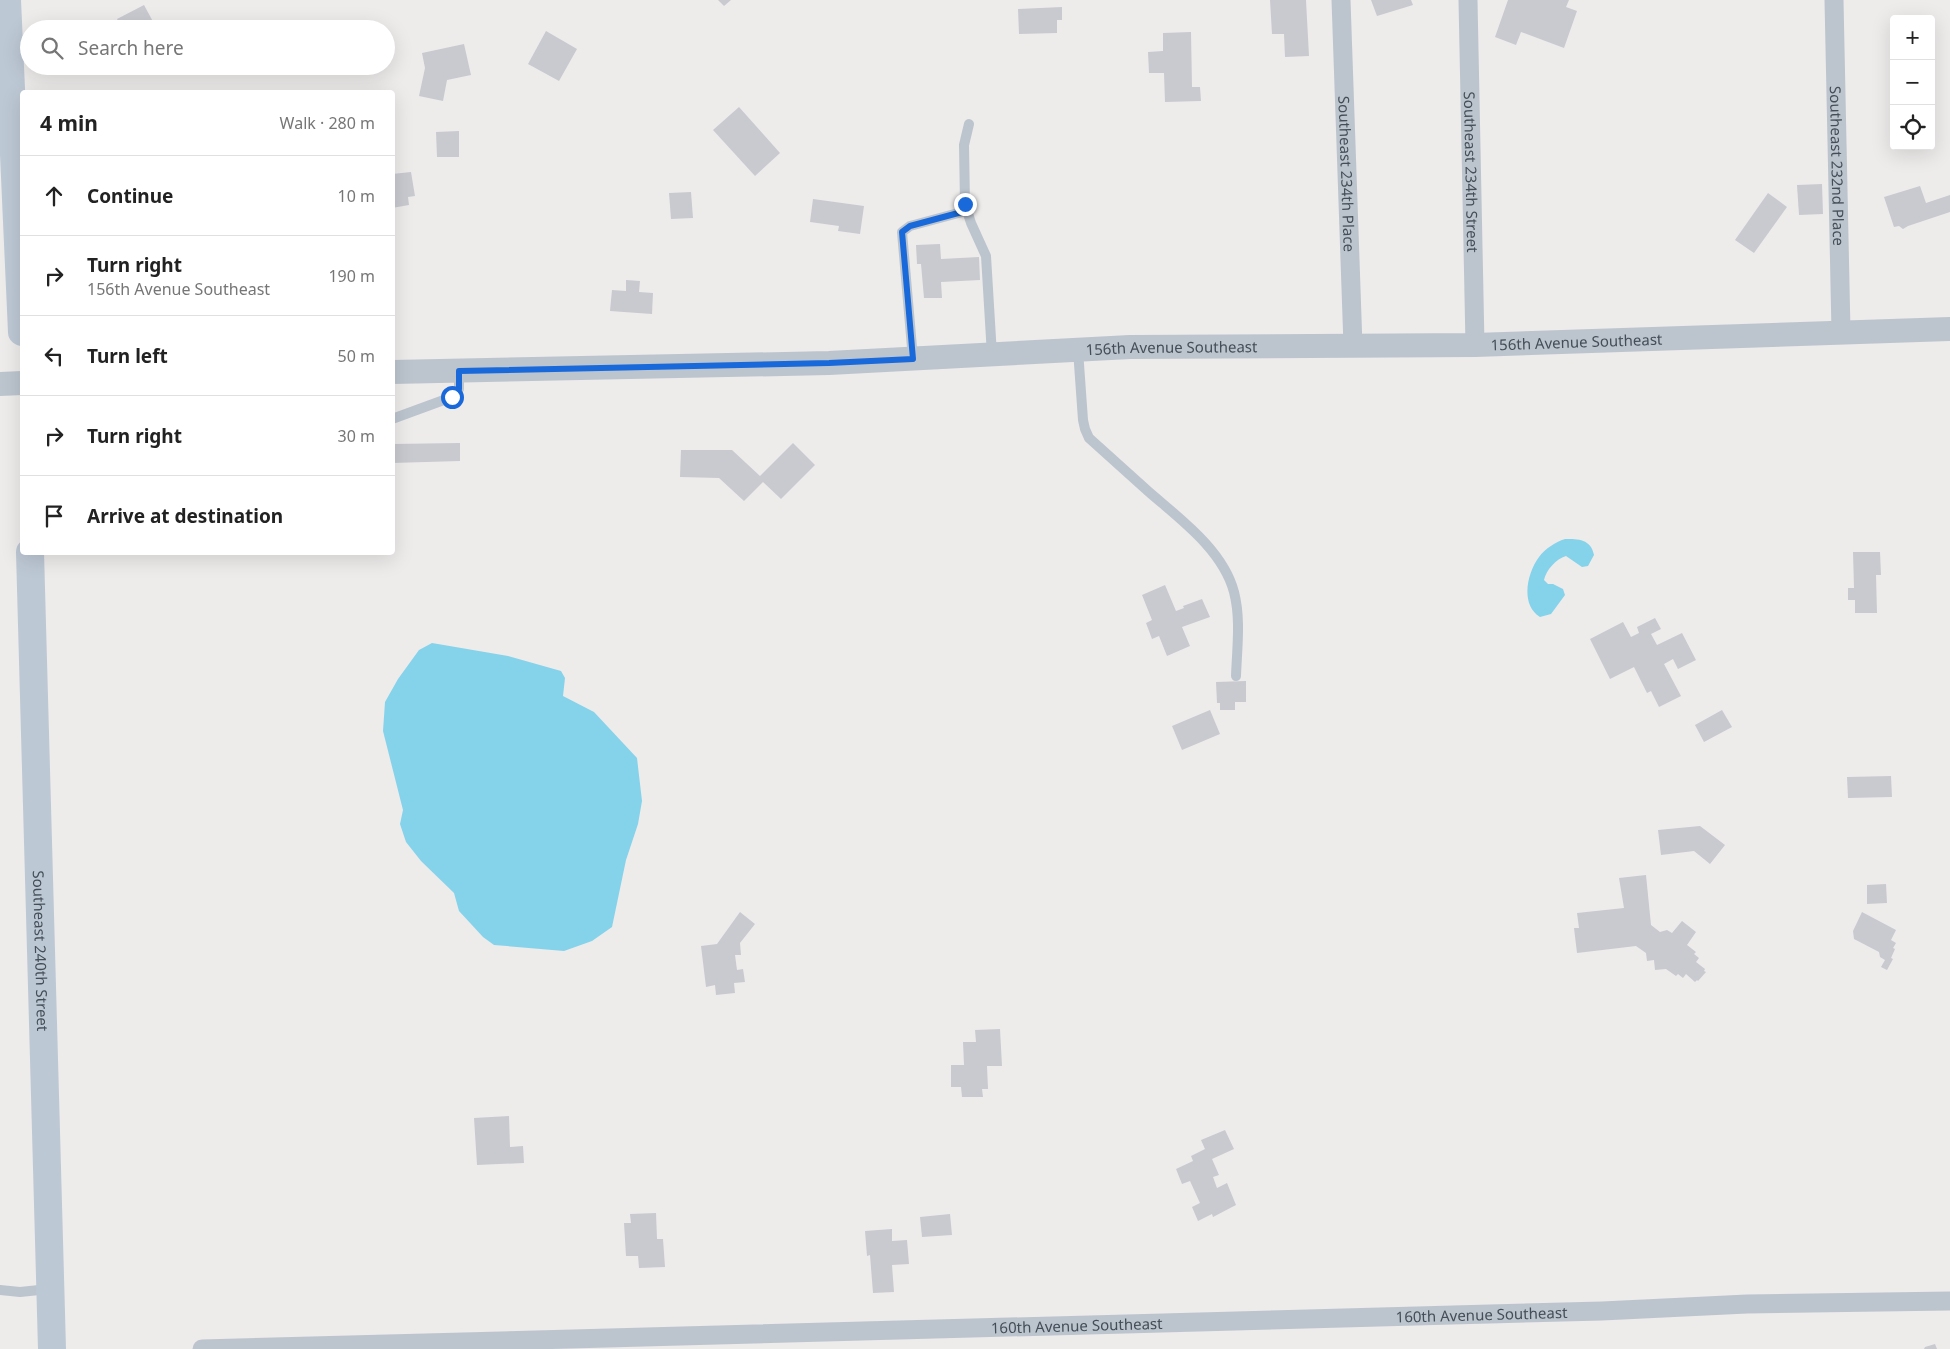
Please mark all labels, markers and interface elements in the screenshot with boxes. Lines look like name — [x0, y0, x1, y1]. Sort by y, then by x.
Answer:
map controls — [1890, 15, 1935, 150]
button: + — [1890, 15, 1935, 60]
search box — [20, 20, 395, 75]
icon: search — [38, 34, 66, 62]
text: Search here — [78, 35, 184, 61]
button: − — [1890, 60, 1935, 105]
street label: Southeast 232nd Place — [1826, 86, 1849, 246]
street label: Southeast 234th Street — [1460, 91, 1483, 253]
street label: Southeast 234th Place — [1334, 96, 1360, 252]
button: locate — [1890, 105, 1935, 150]
text: 4 min — [40, 109, 98, 137]
text: Walk · 280 m — [280, 112, 375, 134]
icon: ahead — [40, 182, 68, 210]
text: Continue — [87, 183, 173, 209]
text: 10 m — [338, 185, 375, 207]
route end — [954, 193, 977, 216]
text: Turn right — [87, 252, 182, 278]
icon: right — [40, 262, 68, 290]
text: 190 m — [328, 265, 375, 287]
text: 156th Avenue Southeast — [87, 278, 270, 300]
street label: 156th Avenue Southeast — [1490, 329, 1663, 354]
street label: 156th Avenue Southeast — [1085, 336, 1258, 359]
icon: left — [40, 342, 68, 370]
text: Turn left — [87, 343, 168, 369]
text: 50 m — [338, 345, 375, 367]
route start — [441, 386, 464, 409]
icon: right — [40, 422, 68, 450]
text: Turn right — [87, 423, 182, 449]
text: 30 m — [338, 425, 375, 447]
icon: arrive — [40, 502, 68, 530]
text: Arrive at destination — [87, 503, 283, 529]
street label: Southeast 240th Street — [29, 870, 53, 1032]
street label: 160th Avenue Southeast — [1395, 1302, 1568, 1327]
street label: 160th Avenue Southeast — [991, 1313, 1163, 1338]

